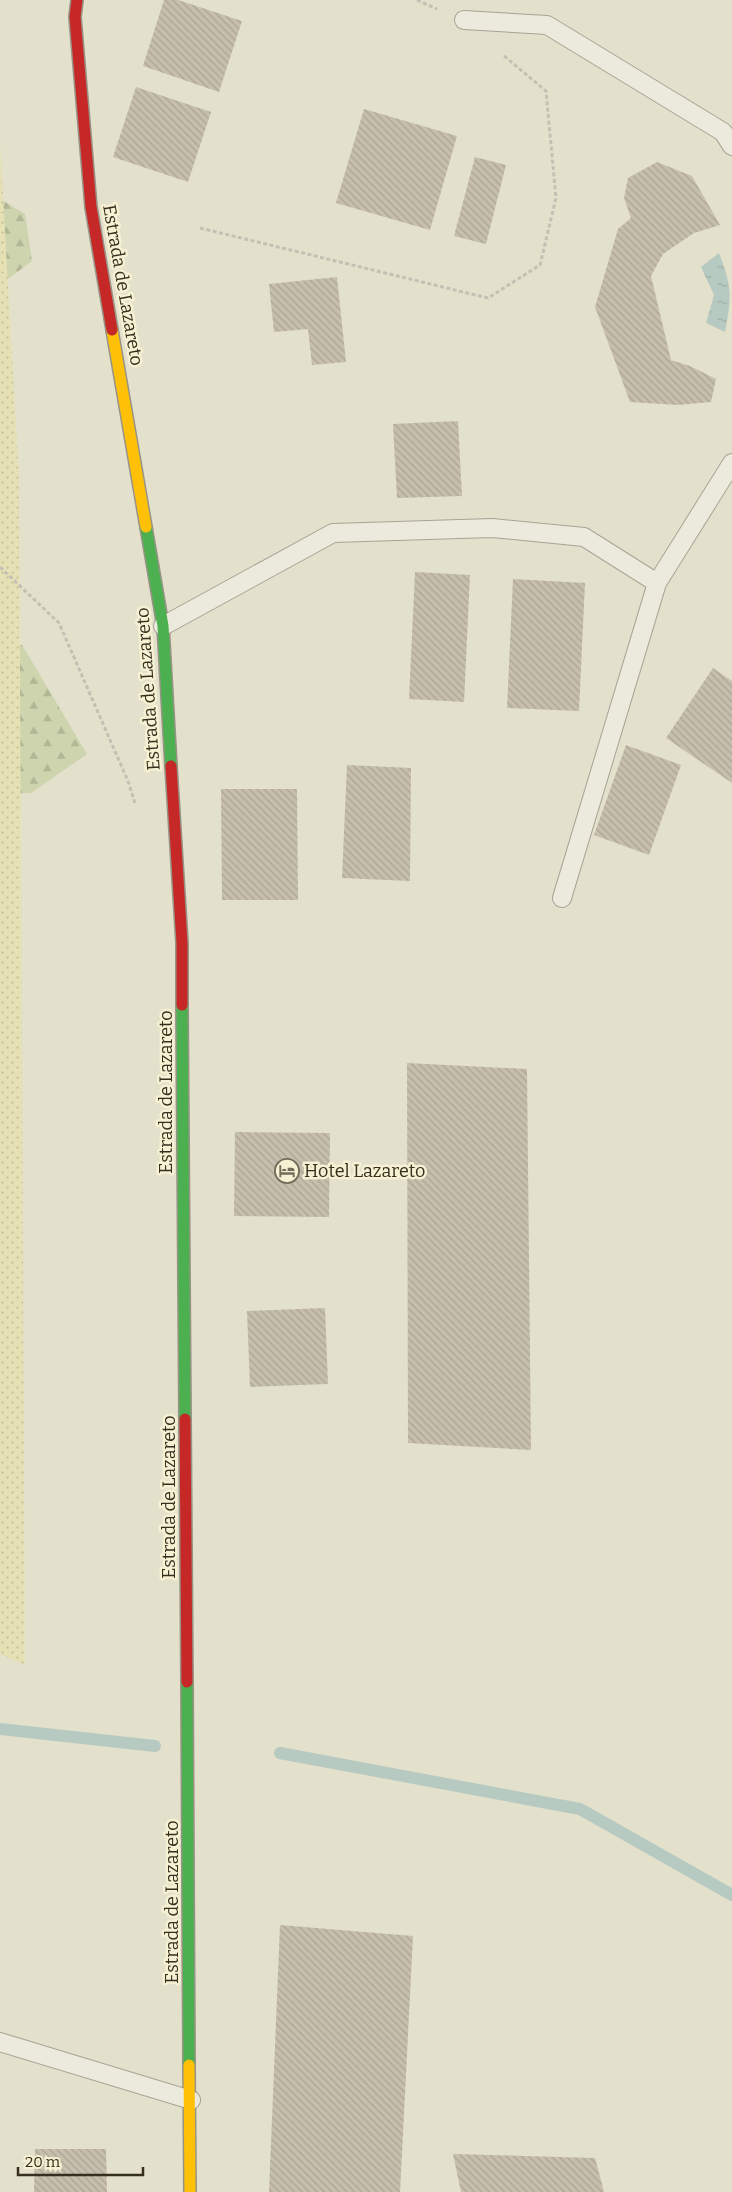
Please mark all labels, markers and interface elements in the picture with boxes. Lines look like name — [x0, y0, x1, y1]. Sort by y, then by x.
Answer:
street label: Estrada de Lazareto — [98, 203, 148, 367]
street label: Estrada de Lazareto — [131, 607, 165, 771]
street label: Estrada de Lazareto — [155, 1010, 177, 1174]
hotel icon: Hotel Lazareto — [274, 1158, 300, 1184]
place label: Hotel Lazareto — [304, 1160, 425, 1182]
street label: Estrada de Lazareto — [158, 1415, 180, 1579]
street label: Estrada de Lazareto — [161, 1820, 183, 1984]
scale bar — [18, 2144, 142, 2176]
text: 20 m — [25, 2153, 61, 2171]

